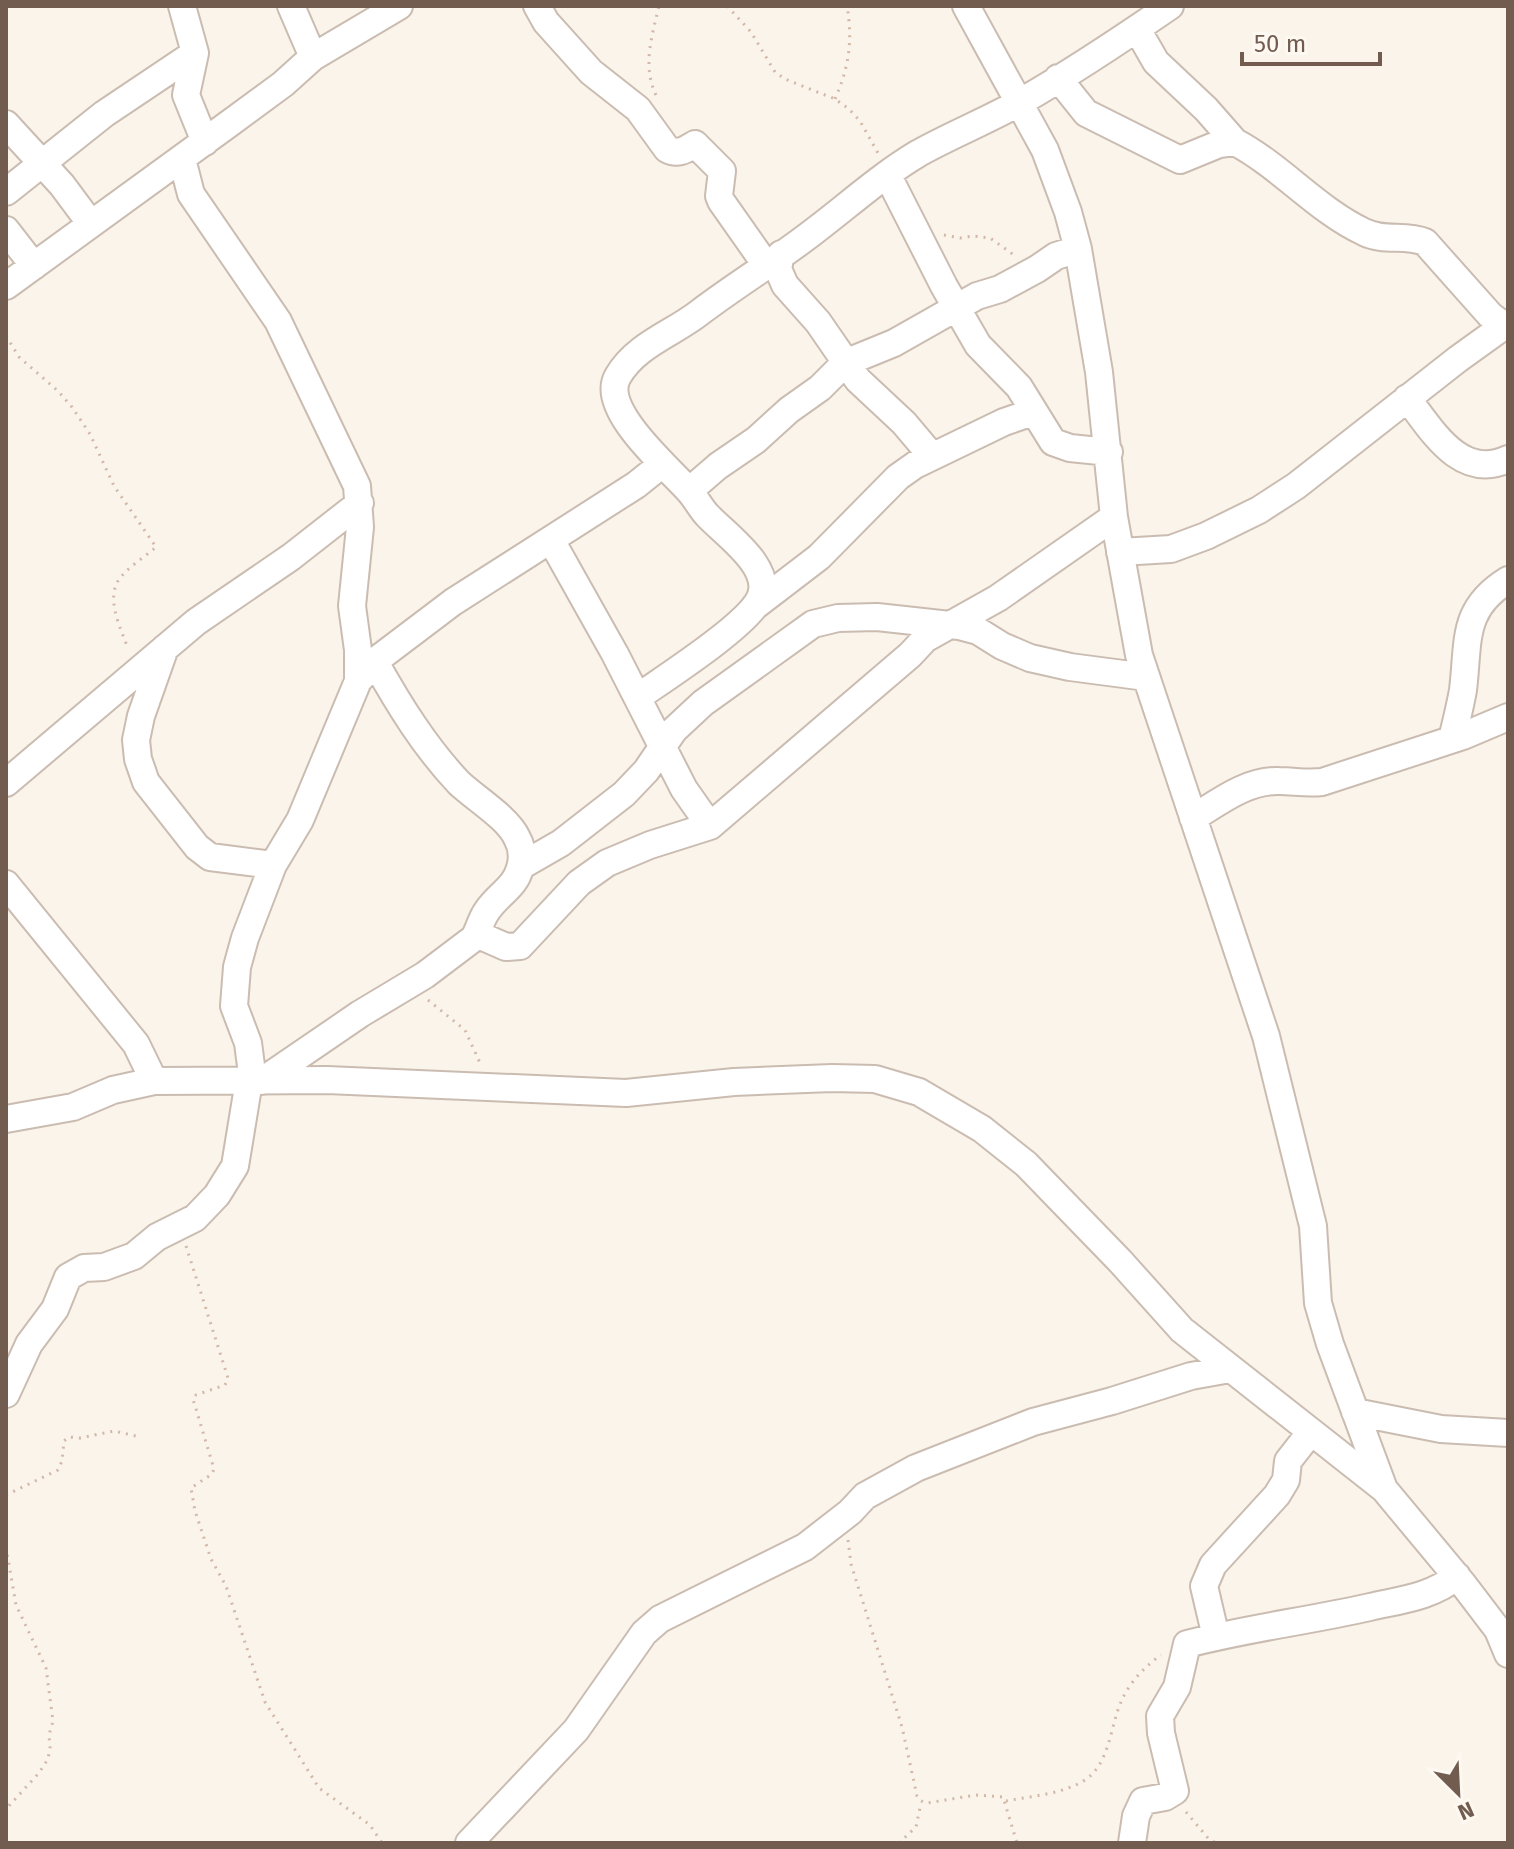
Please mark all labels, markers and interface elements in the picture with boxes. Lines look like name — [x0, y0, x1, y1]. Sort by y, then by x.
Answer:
scale bar — [1242, 16, 1380, 66]
text: 50 m — [1254, 30, 1306, 58]
north arrow — [1418, 1753, 1498, 1833]
text: N — [1454, 1796, 1478, 1826]

